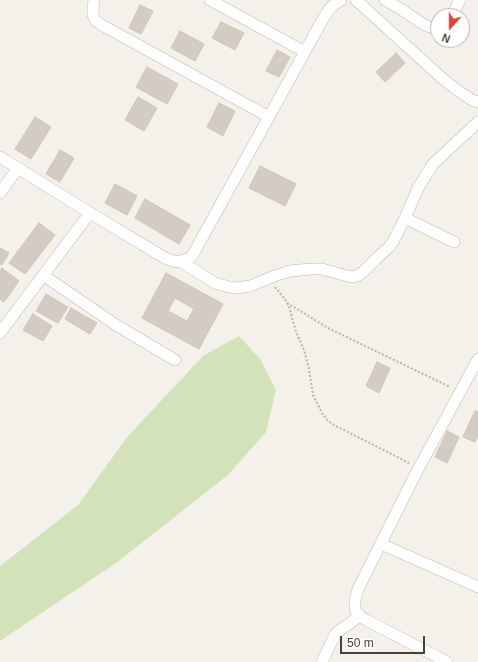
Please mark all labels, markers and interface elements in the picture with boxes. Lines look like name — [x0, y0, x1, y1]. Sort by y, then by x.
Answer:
north arrow — [430, 8, 470, 48]
text: N — [440, 31, 452, 45]
scale bar — [342, 628, 427, 654]
text: 50 m — [347, 636, 374, 650]

